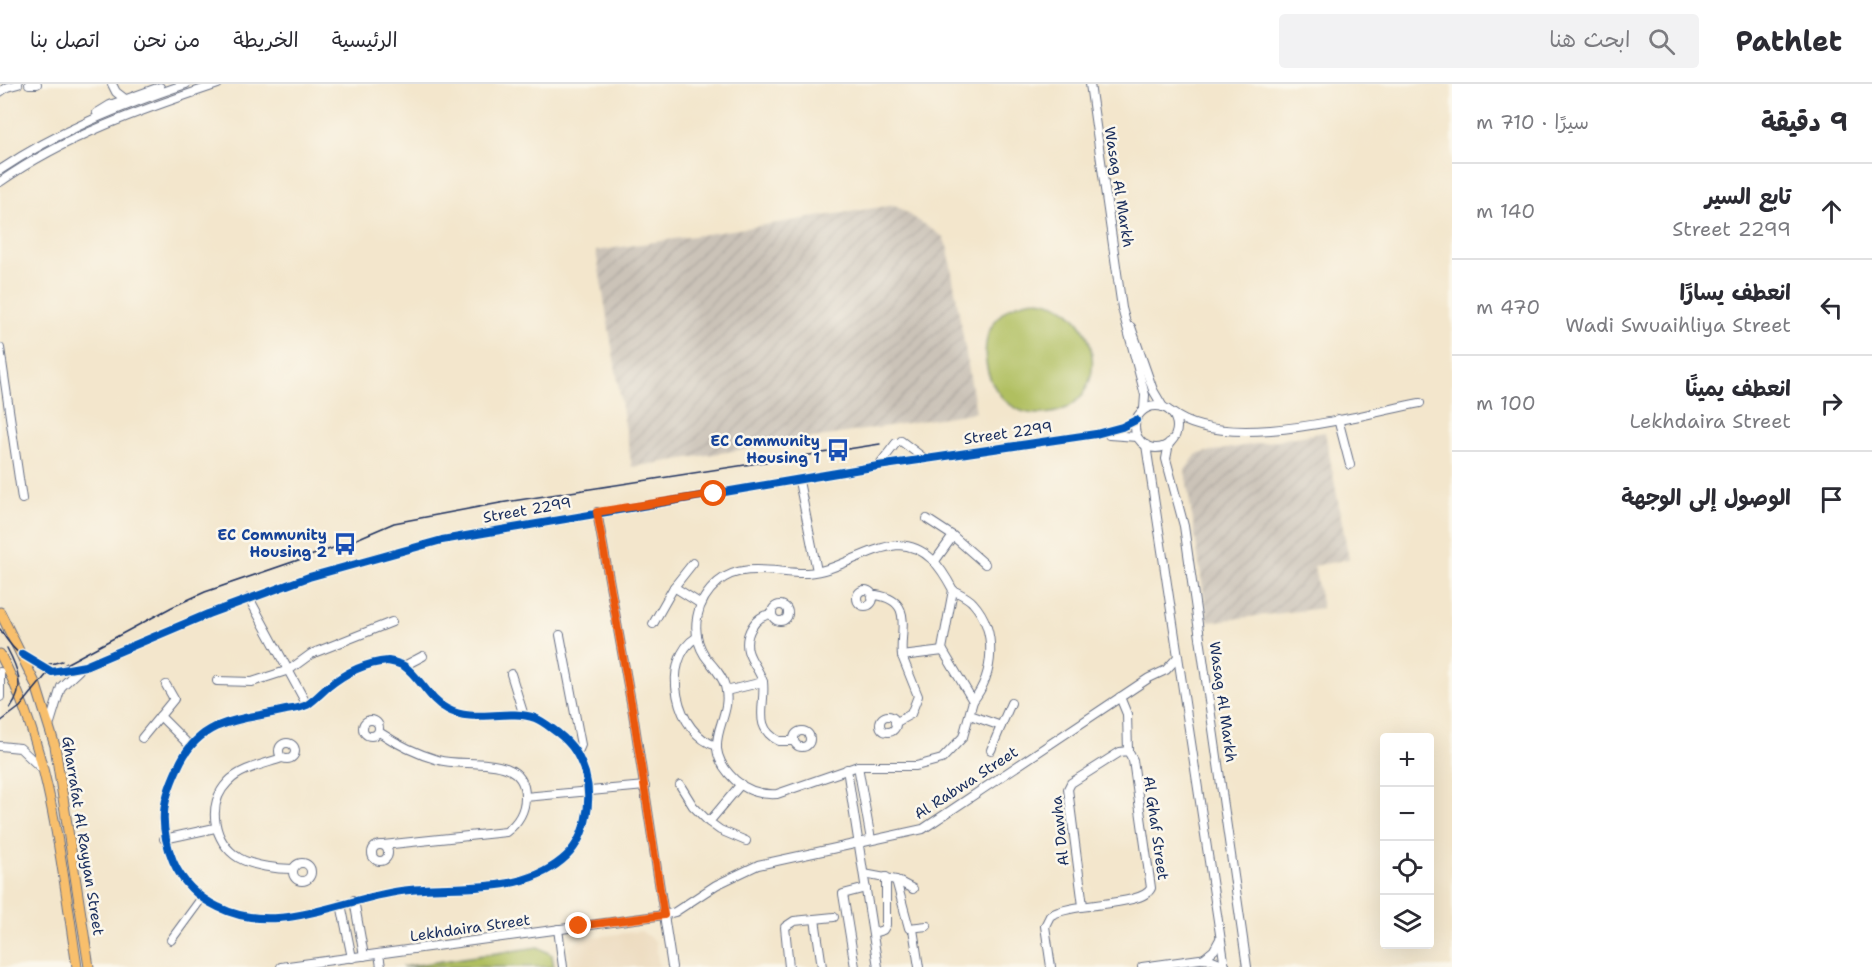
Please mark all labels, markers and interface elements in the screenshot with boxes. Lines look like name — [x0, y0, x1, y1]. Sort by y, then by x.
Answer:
search box — [1279, 14, 1699, 68]
text: Pathlet — [1735, 22, 1842, 60]
text: ابحث هنا — [1549, 25, 1630, 54]
icon: search — [1645, 25, 1678, 58]
text: اتصل بنا — [30, 26, 100, 54]
text: من نحن — [133, 26, 200, 54]
text: الخريطة — [233, 26, 299, 54]
text: الرئيسية — [332, 26, 398, 54]
text: 9 دقيقة — [1761, 104, 1848, 139]
text: سيرًا · 710 m — [1476, 109, 1589, 135]
street label: Wasag Al Markh — [1100, 125, 1138, 249]
text: تابع السير — [1705, 182, 1791, 211]
icon: ahead — [1815, 195, 1848, 228]
text: 140 m — [1476, 198, 1535, 224]
text: Street 2299 — [1672, 216, 1791, 242]
text: انعطف يسارًا — [1679, 278, 1791, 307]
icon: left — [1815, 291, 1848, 324]
text: 470 m — [1476, 294, 1540, 320]
text: Wadi Swuaihliya Street — [1565, 312, 1791, 338]
text: انعطف يمينًا — [1685, 374, 1791, 403]
icon: right — [1815, 387, 1848, 420]
text: 100 m — [1476, 390, 1536, 416]
text: Lekhdaira Street — [1629, 408, 1791, 434]
street label: Street 2299 — [963, 417, 1053, 449]
place label: EC Community Housing 1 — [710, 431, 820, 468]
bus stop icon: EC Community Housing 1 — [825, 437, 851, 463]
route start — [700, 480, 726, 506]
text: الوصول إلى الوجهة — [1621, 483, 1791, 512]
icon: arrive — [1815, 483, 1848, 516]
street label: Street 2299 — [481, 492, 573, 528]
place label: EC Community Housing 2 — [217, 525, 327, 562]
bus stop icon: EC Community Housing 2 — [332, 531, 358, 557]
street label: Wasag Al Markh — [1205, 640, 1241, 764]
map controls — [1380, 733, 1434, 949]
button: + — [1380, 733, 1434, 787]
street label: Gharrafat Al Rayyan Street — [57, 735, 109, 937]
street label: Al Rabwa Street — [910, 742, 1022, 824]
street label: Al Ghaf Street — [1139, 775, 1173, 881]
button: − — [1380, 787, 1434, 841]
street label: Al Dawha — [1046, 794, 1074, 867]
button: locate — [1380, 841, 1434, 895]
button: layers — [1380, 895, 1434, 949]
street label: Lekhdaira Street — [409, 910, 531, 946]
route end — [565, 912, 591, 938]

